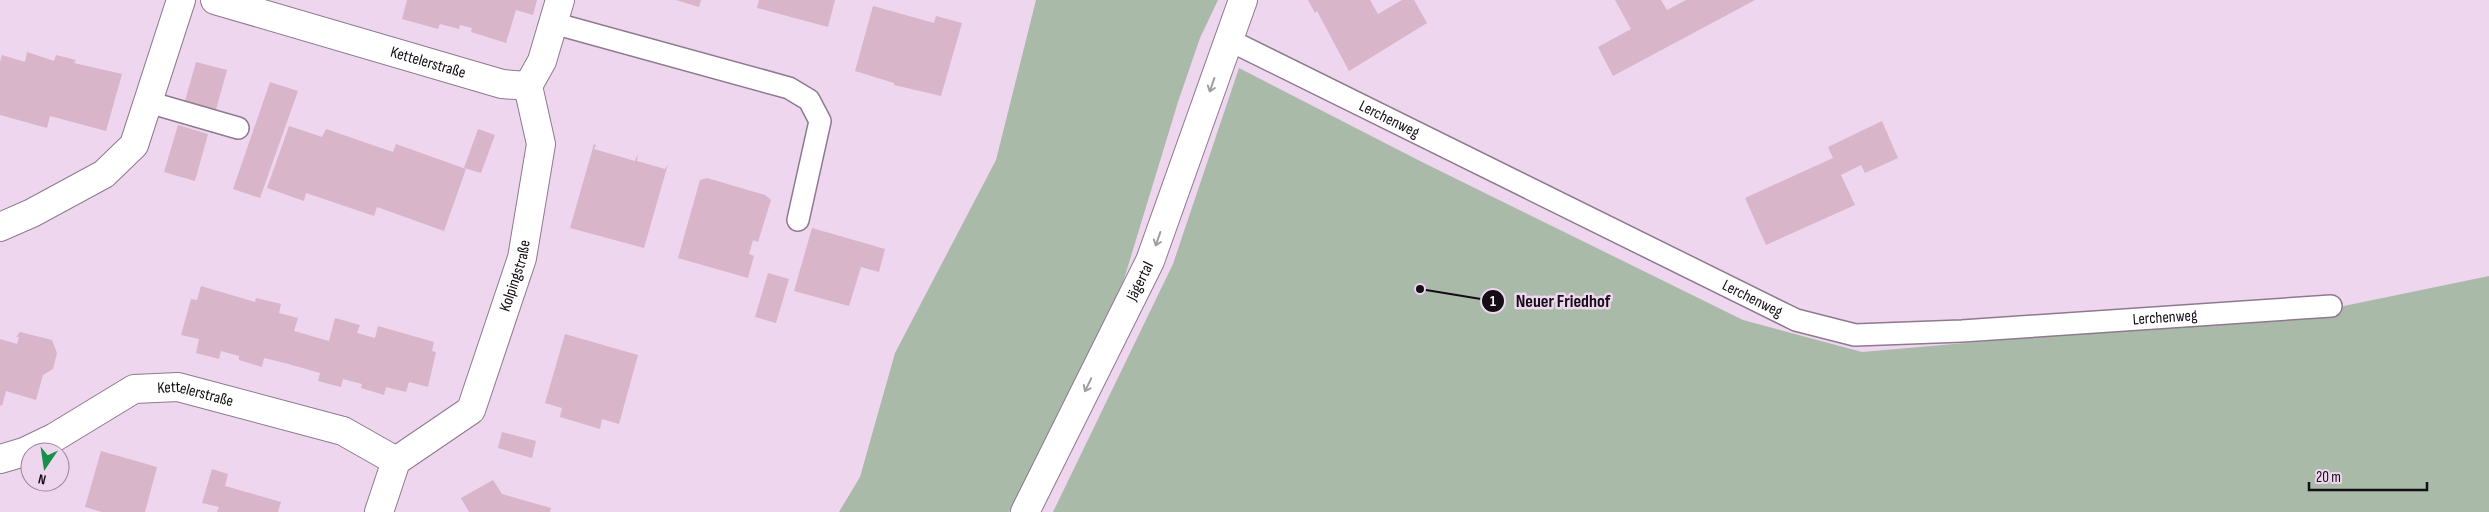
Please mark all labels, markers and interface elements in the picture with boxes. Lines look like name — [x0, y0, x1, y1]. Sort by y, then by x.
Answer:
street label: Kettelerstraße — [388, 42, 468, 82]
one-way arrow — [1206, 77, 1216, 93]
street label: Lerchenweg — [1356, 96, 1423, 142]
one-way arrow — [1152, 230, 1162, 246]
street label: Kolpingstraße — [495, 239, 534, 314]
street label: Jägertal — [1122, 258, 1158, 305]
street label: Lerchenweg — [1719, 276, 1786, 321]
callout: Neuer Friedhof — [1481, 284, 1620, 317]
text: Neuer Friedhof — [1516, 291, 1611, 312]
text: 1 — [1490, 292, 1496, 311]
street label: Lerchenweg — [2132, 306, 2198, 329]
street label: Kettelerstraße — [157, 377, 235, 411]
one-way arrow — [1083, 378, 1093, 393]
north arrow — [20, 442, 70, 492]
scale bar — [2309, 460, 2426, 492]
text: 20 m — [2316, 468, 2341, 487]
text: N — [37, 470, 48, 488]

